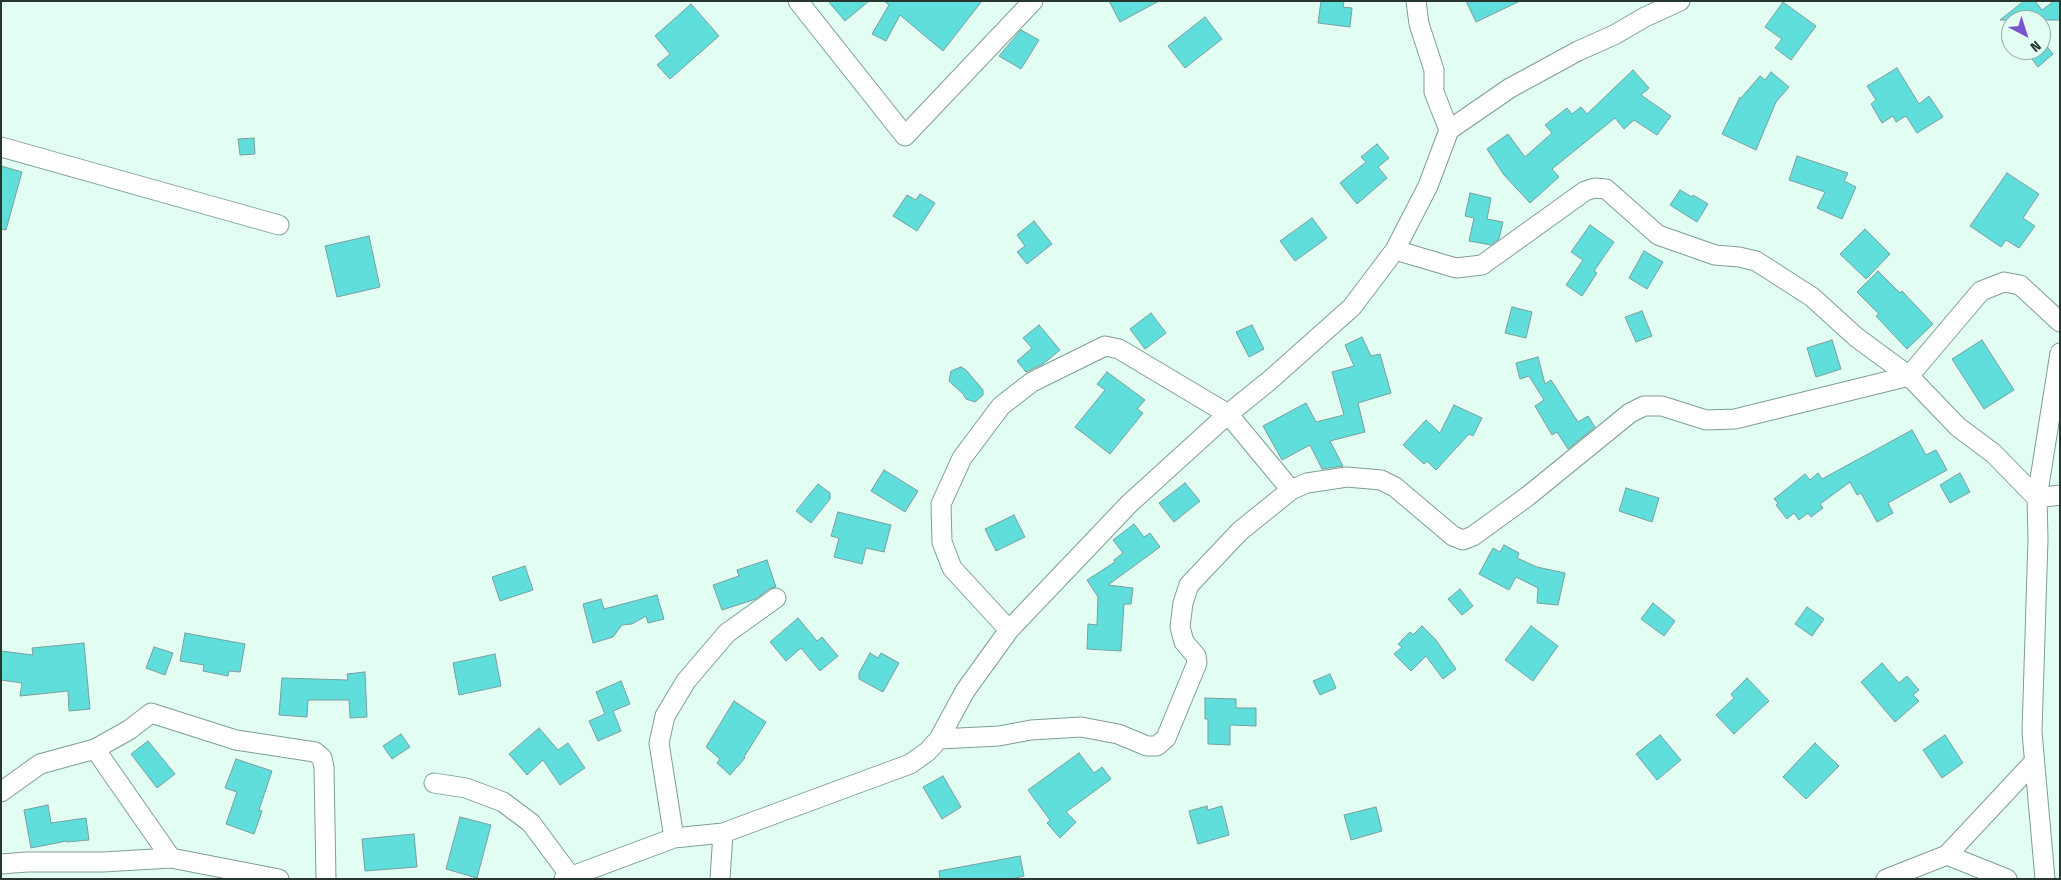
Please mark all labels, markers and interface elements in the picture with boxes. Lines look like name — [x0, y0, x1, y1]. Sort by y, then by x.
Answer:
north arrow — [2001, 10, 2051, 60]
text: N — [2027, 37, 2044, 55]

